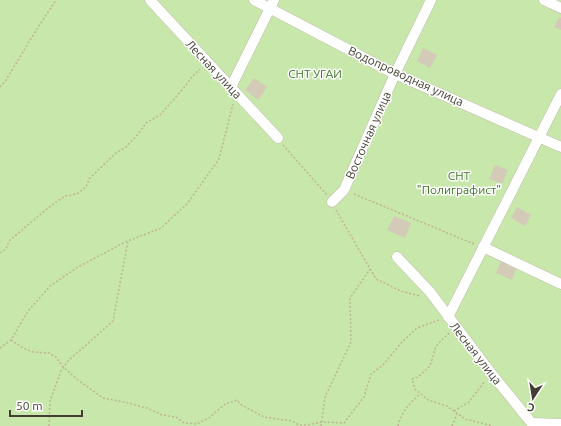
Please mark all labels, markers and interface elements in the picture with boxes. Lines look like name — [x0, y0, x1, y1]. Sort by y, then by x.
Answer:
street label: Лесная улица — [183, 37, 245, 101]
street label: Водопроводная улица — [346, 44, 466, 108]
park label: СНТ УГАИ — [288, 67, 342, 80]
street label: Восточная улица — [343, 89, 393, 181]
park label: СНТ "Полиграфист" — [417, 169, 501, 196]
street label: Лесная улица — [448, 319, 504, 387]
north arrow — [513, 378, 553, 418]
scale bar — [10, 392, 82, 418]
text: 50 m — [16, 399, 43, 412]
text: С — [526, 401, 536, 414]

